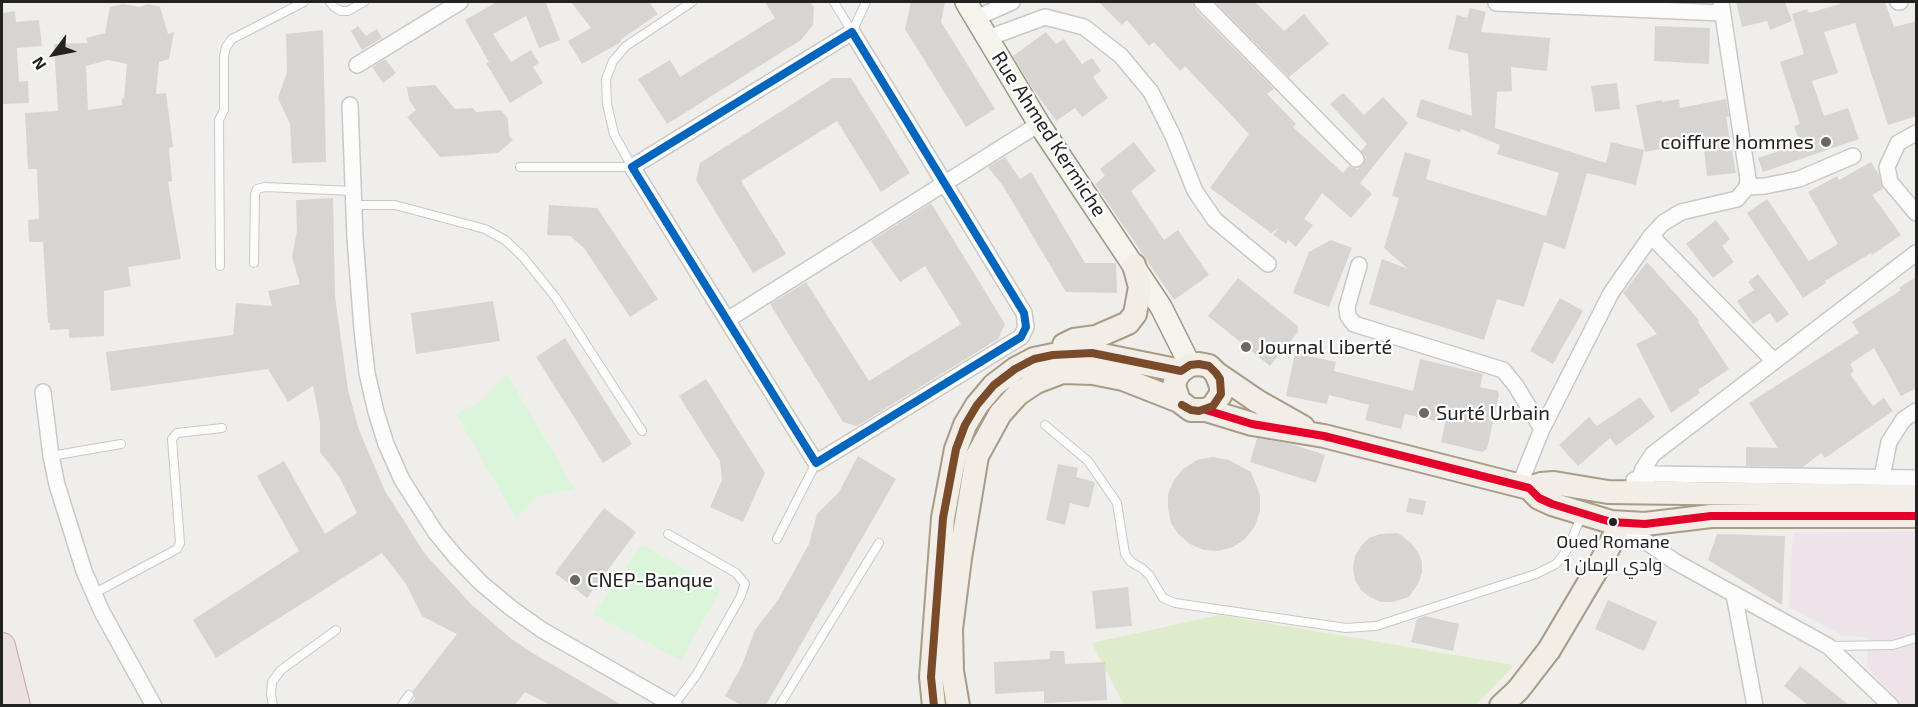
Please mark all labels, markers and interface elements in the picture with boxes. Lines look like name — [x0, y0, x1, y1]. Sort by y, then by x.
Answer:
north arrow — [24, 24, 84, 84]
street label: Rue Ahmed Kermiche — [987, 47, 1111, 221]
text: N — [27, 54, 49, 74]
place label: coiffure hommes — [1661, 130, 1814, 154]
marker: coiffure hommes — [1819, 135, 1833, 149]
place label: Journal Liberté — [1258, 335, 1392, 359]
marker: Journal Liberté — [1239, 340, 1253, 354]
place label: Surté Urbain — [1436, 401, 1550, 425]
marker: Surté Urbain — [1417, 406, 1431, 420]
marker: Oued Romane 1 وادي الرمان — [1607, 516, 1619, 528]
place label: Oued Romane 1 وادي الرمان — [1556, 531, 1670, 574]
place label: CNEP-Banque — [587, 568, 713, 592]
marker: CNEP-Banque — [568, 573, 582, 587]

